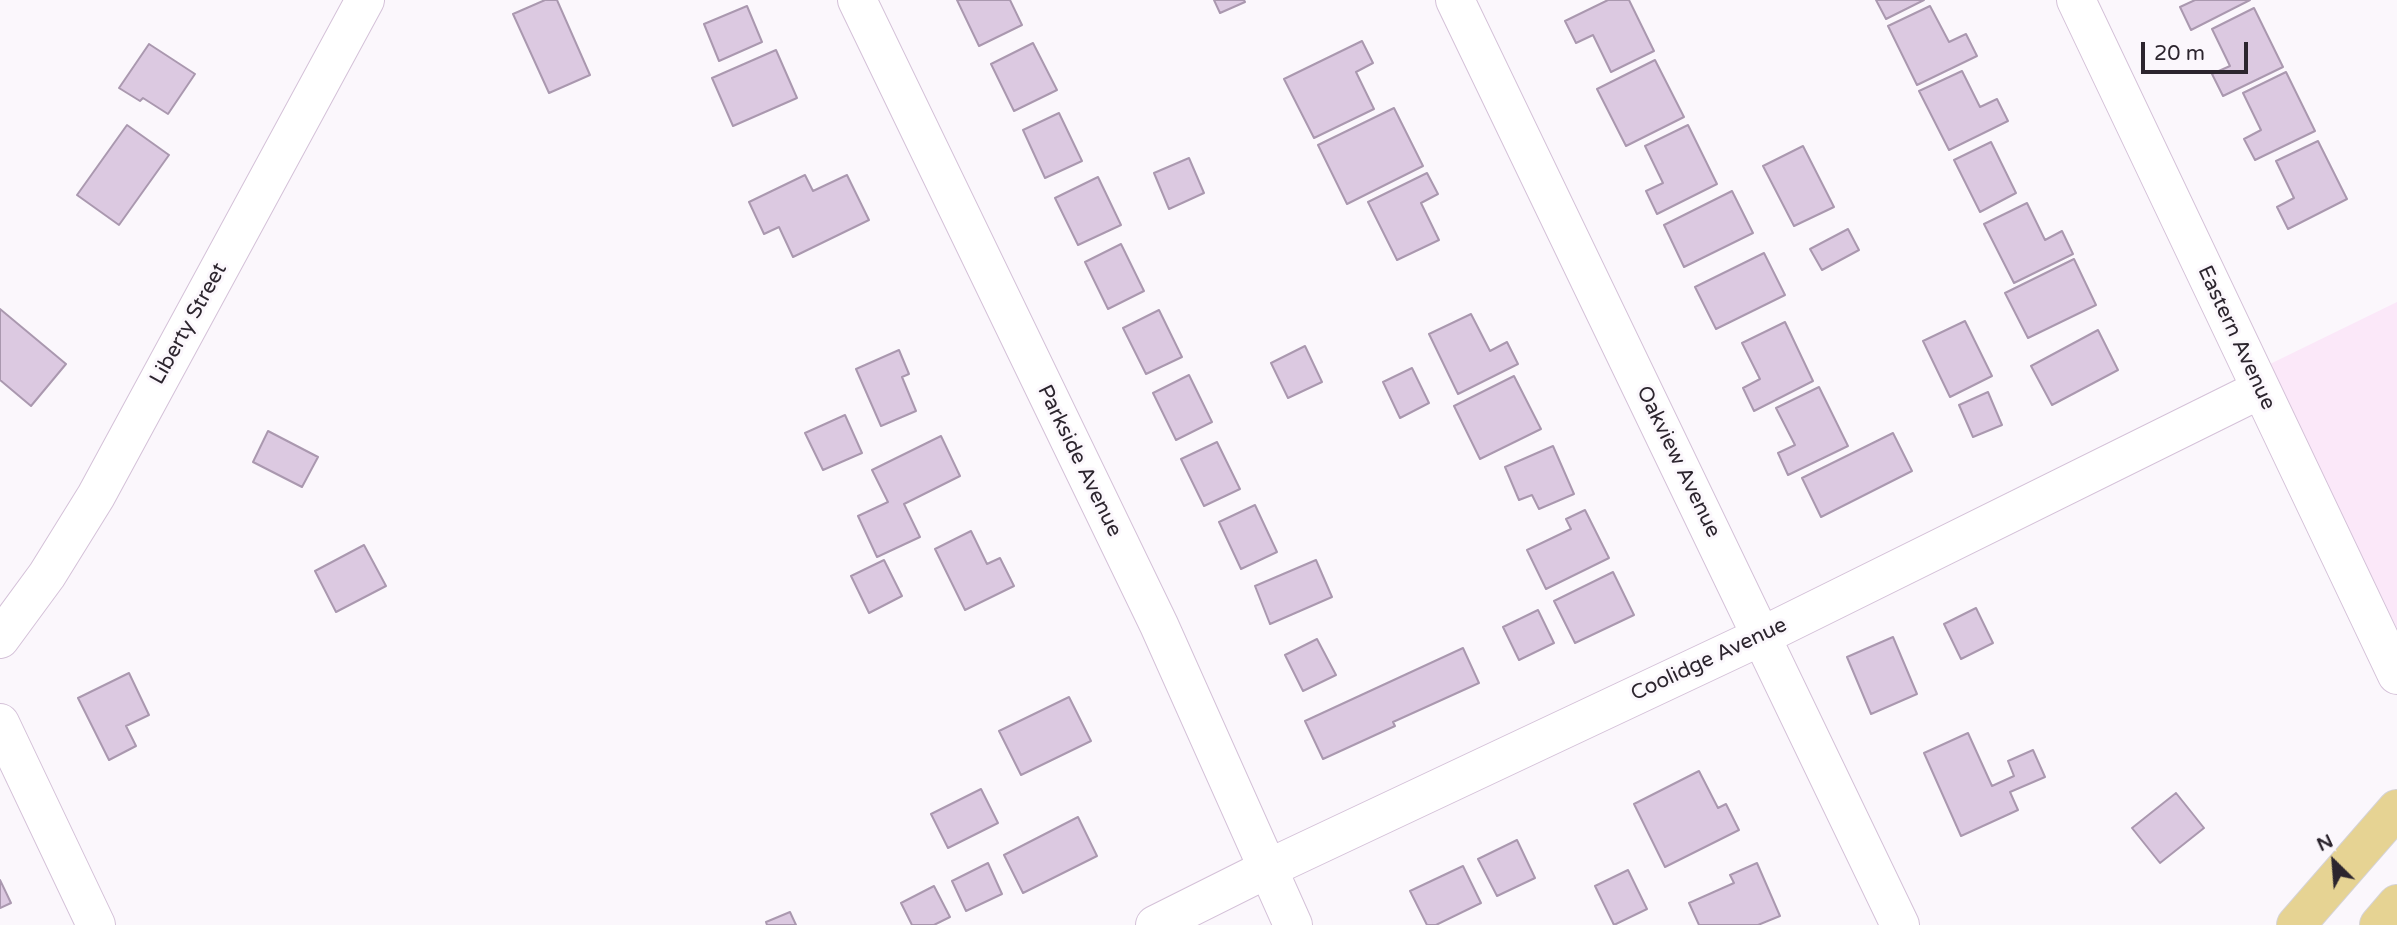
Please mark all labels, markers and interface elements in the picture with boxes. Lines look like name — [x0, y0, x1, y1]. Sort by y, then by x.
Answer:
scale bar — [2145, 28, 2252, 72]
text: 20 m — [2154, 41, 2205, 66]
street label: Liberty Street — [145, 259, 233, 389]
street label: Eastern Avenue — [2192, 262, 2280, 414]
street label: Parkside Avenue — [1031, 381, 1127, 541]
street label: Oakview Avenue — [1630, 382, 1726, 542]
street label: Coolidge Avenue — [1627, 613, 1791, 707]
north arrow — [2299, 827, 2369, 897]
text: N — [2314, 830, 2337, 856]

